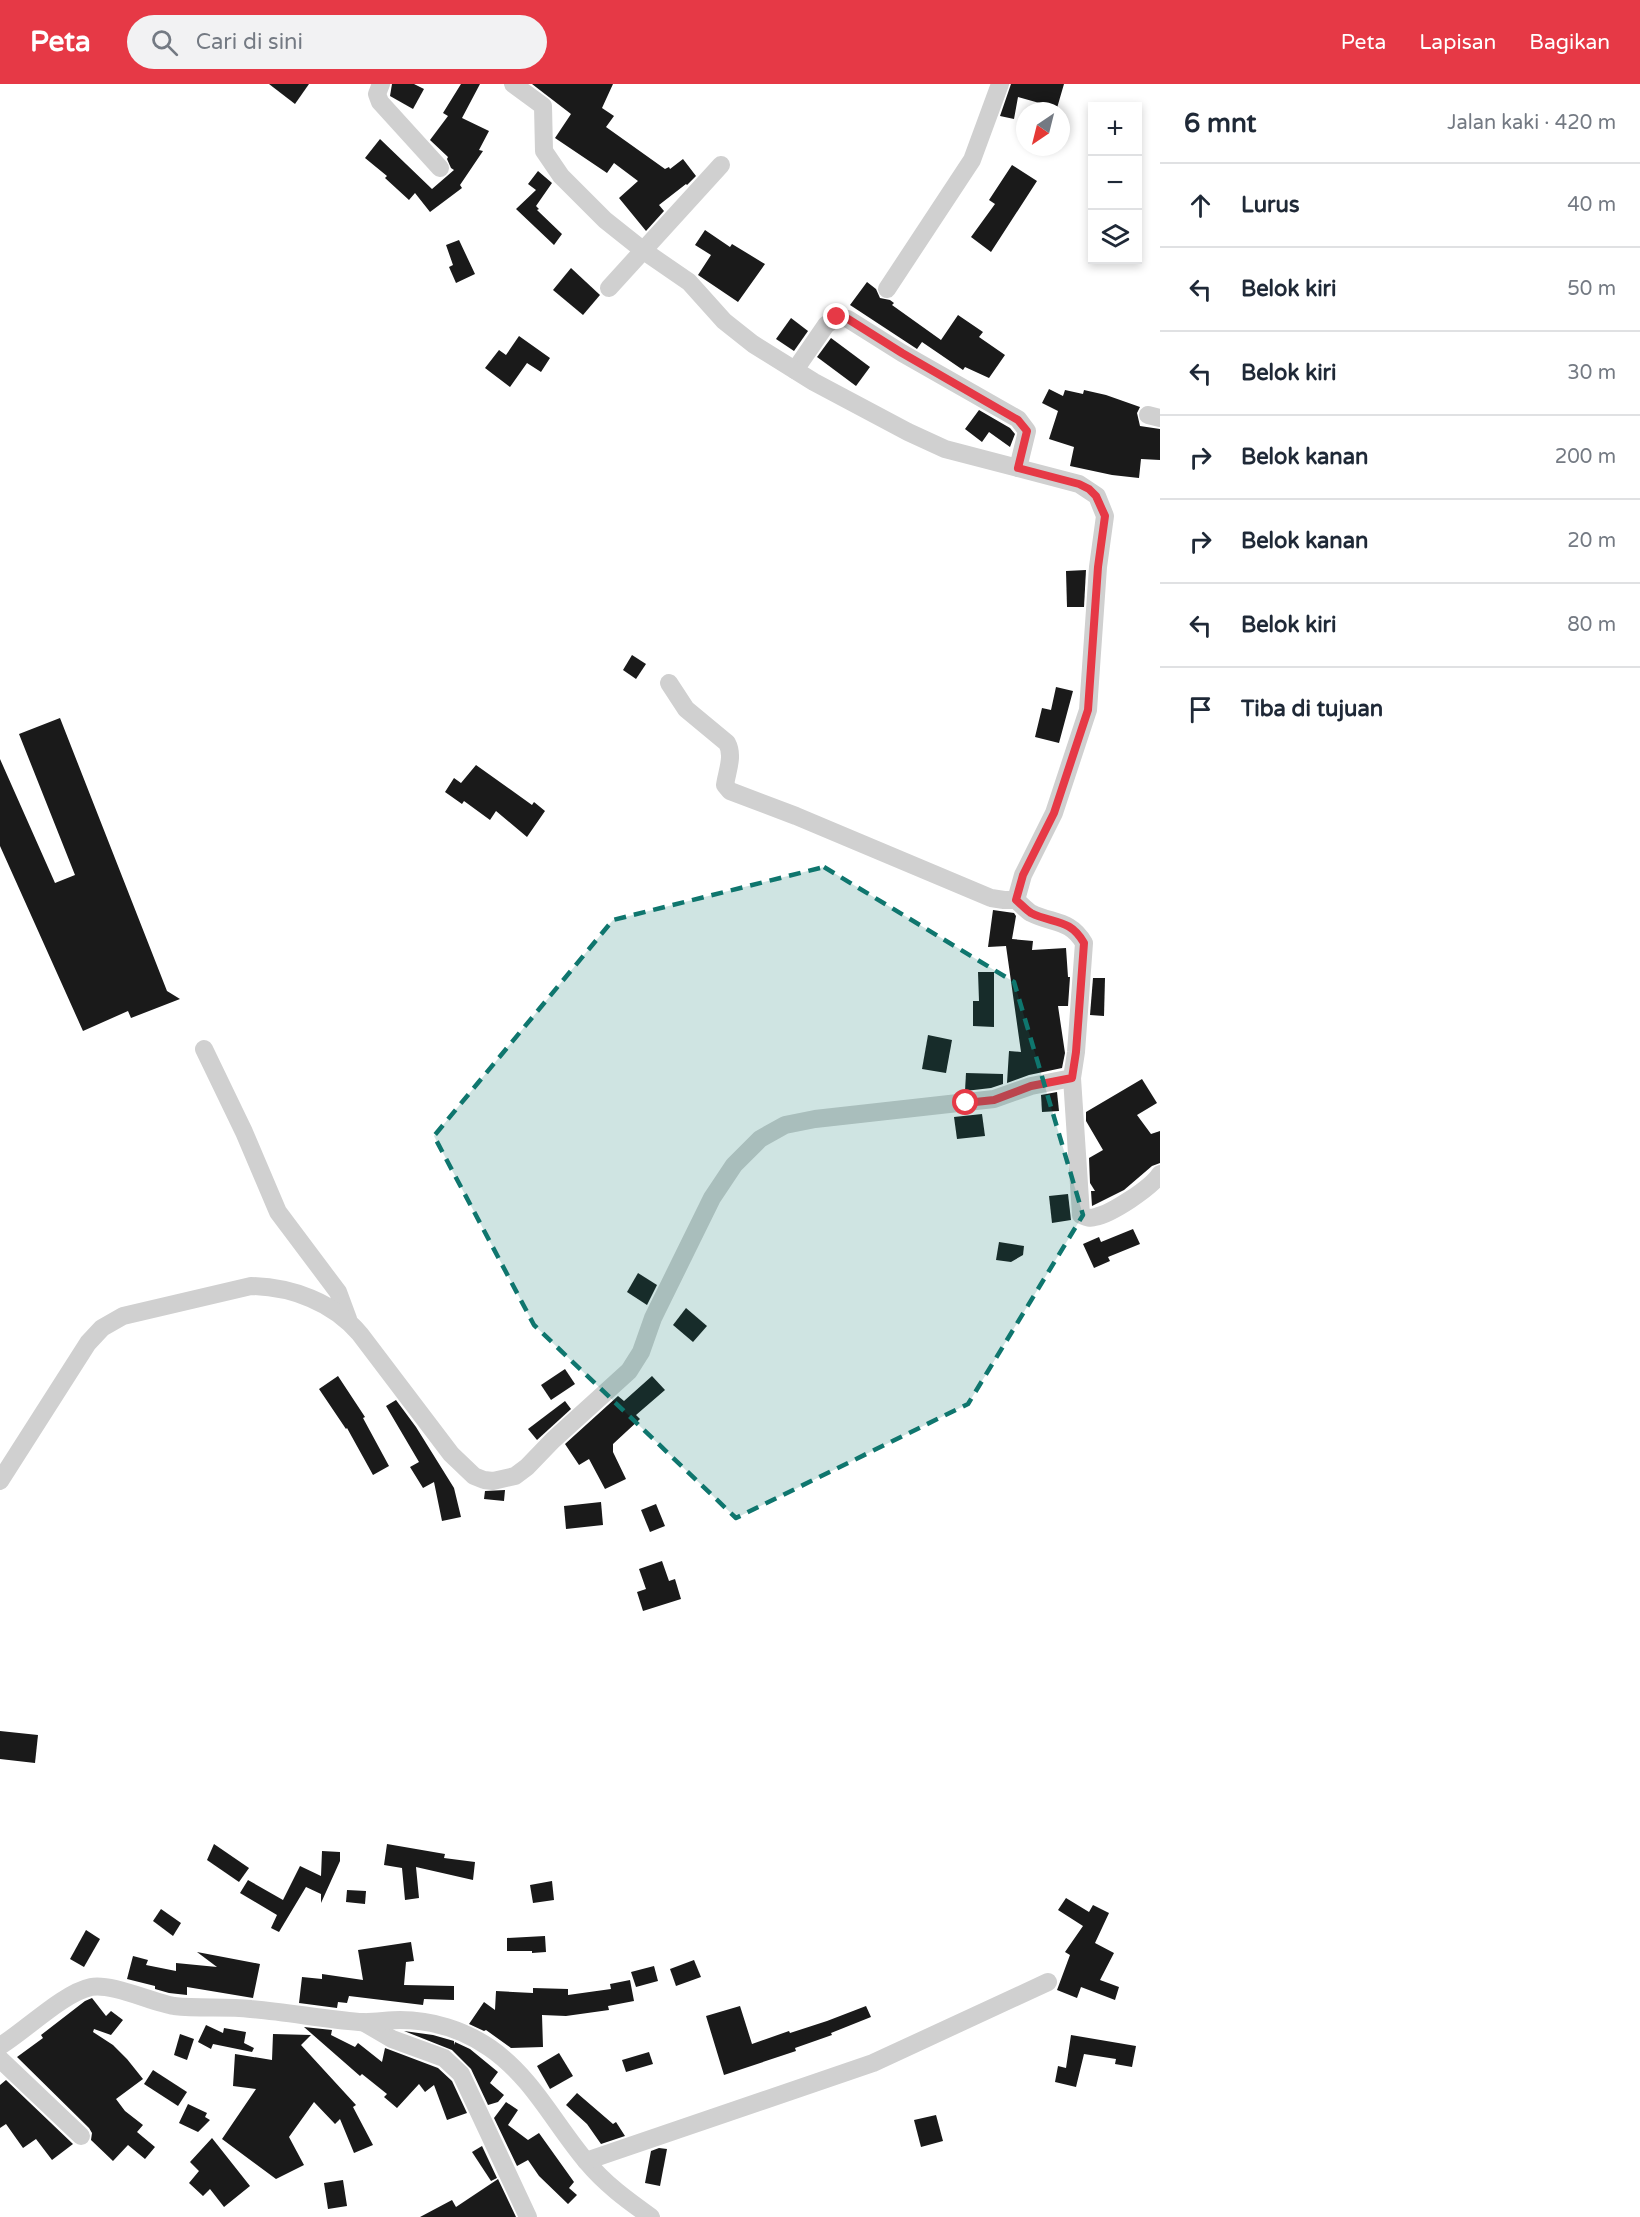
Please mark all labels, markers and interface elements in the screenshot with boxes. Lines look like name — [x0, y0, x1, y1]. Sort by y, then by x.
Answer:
search box — [127, 15, 547, 69]
text: Peta — [30, 25, 91, 59]
icon: search — [148, 26, 181, 59]
text: Cari di sini — [196, 29, 303, 55]
text: Peta — [1341, 30, 1386, 55]
text: Lapisan — [1419, 30, 1496, 55]
text: Bagikan — [1529, 30, 1610, 55]
north arrow — [1016, 102, 1070, 156]
map controls — [1088, 102, 1142, 264]
button: + — [1088, 102, 1142, 156]
text: 6 mnt — [1184, 108, 1256, 139]
text: Jalan kaki · 420 m — [1447, 111, 1616, 135]
button: − — [1088, 156, 1142, 210]
icon: ahead — [1184, 189, 1217, 222]
text: Lurus — [1241, 192, 1299, 218]
text: 40 m — [1567, 193, 1616, 217]
button: layers — [1088, 210, 1142, 264]
icon: left — [1184, 273, 1217, 306]
text: Belok kiri — [1241, 276, 1337, 302]
text: 50 m — [1567, 277, 1616, 301]
route end — [823, 303, 849, 329]
icon: left — [1184, 357, 1217, 390]
text: Belok kiri — [1241, 360, 1337, 386]
text: 30 m — [1567, 361, 1616, 385]
icon: right — [1184, 441, 1217, 474]
text: Belok kanan — [1241, 444, 1368, 470]
text: 200 m — [1555, 445, 1616, 469]
icon: right — [1184, 525, 1217, 558]
text: Belok kanan — [1241, 528, 1368, 554]
text: 20 m — [1567, 529, 1616, 553]
icon: left — [1184, 609, 1217, 642]
text: Belok kiri — [1241, 612, 1337, 638]
text: 80 m — [1567, 613, 1616, 637]
icon: arrive — [1184, 693, 1217, 726]
text: Tiba di tujuan — [1241, 696, 1383, 722]
route start — [952, 1089, 978, 1115]

